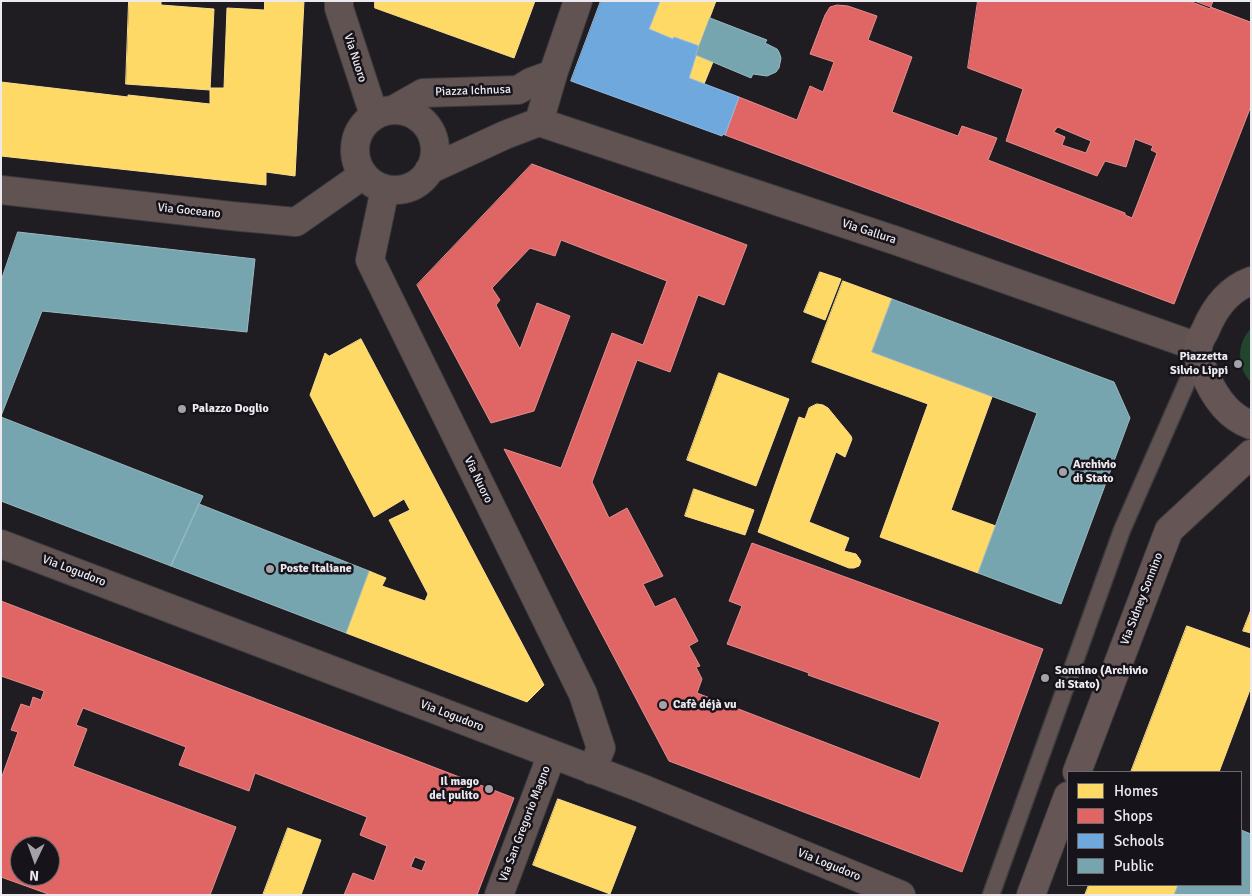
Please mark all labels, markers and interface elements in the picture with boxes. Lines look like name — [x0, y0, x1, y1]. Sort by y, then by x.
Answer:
street label: Via Nuoro — [340, 32, 370, 84]
street label: Piazza Ichnusa — [435, 82, 511, 100]
street label: Via Goceano — [157, 201, 221, 221]
street label: Via Gallura — [840, 216, 898, 248]
place label: Piazzetta Silvio Lippi — [1170, 350, 1228, 378]
marker: Piazzetta Silvio Lippi — [1232, 358, 1244, 370]
place label: Palazzo Doglio — [192, 402, 269, 416]
marker: Palazzo Doglio — [176, 403, 188, 415]
street label: Via Nuoro — [461, 454, 495, 506]
place label: Archivio di Stato — [1073, 458, 1116, 486]
marker: Archivio di Stato — [1057, 466, 1069, 478]
street label: Via Sidney Sonnino — [1118, 551, 1166, 647]
street label: Via Logudoro — [40, 552, 108, 590]
place label: Poste Italiane — [280, 562, 352, 576]
marker: Poste Italiane — [264, 563, 276, 575]
place label: Sonnino (Archivio di Stato) — [1055, 664, 1148, 692]
marker: Sonnino (Archivio di Stato) — [1039, 672, 1051, 684]
street label: Via Logudoro — [418, 697, 486, 735]
place label: Cafè déjà vu — [673, 698, 737, 712]
marker: Cafè déjà vu — [657, 699, 669, 711]
street label: Via San Gregorio Magno — [496, 764, 554, 884]
legend — [1067, 771, 1242, 886]
place label: Il mago del pulito — [429, 775, 479, 803]
text: Homes — [1114, 782, 1158, 800]
marker: Il mago del pulito — [483, 783, 495, 795]
text: Shops — [1114, 807, 1153, 825]
text: Schools — [1114, 832, 1164, 850]
north arrow — [10, 836, 60, 886]
street label: Via Logudoro — [795, 846, 863, 884]
text: Public — [1114, 857, 1154, 875]
text: N — [29, 867, 40, 884]

